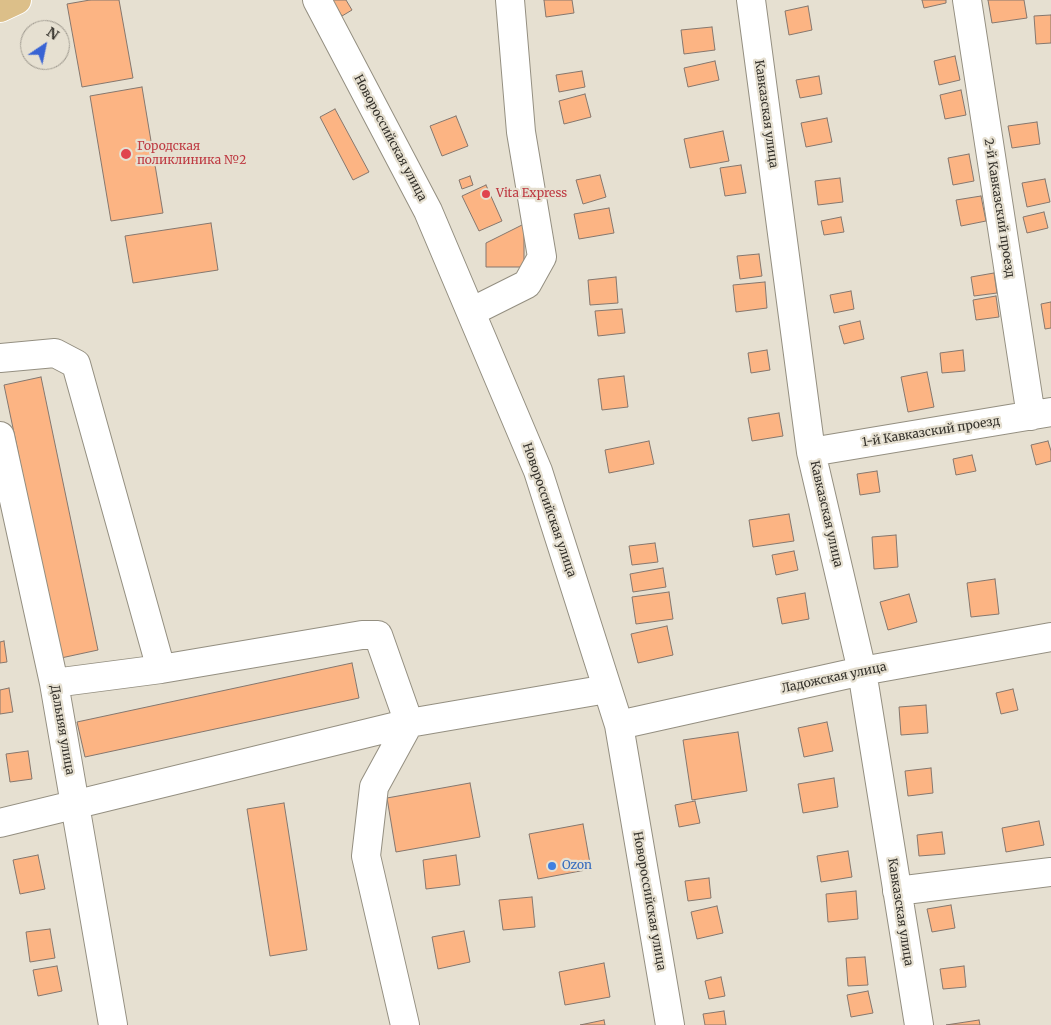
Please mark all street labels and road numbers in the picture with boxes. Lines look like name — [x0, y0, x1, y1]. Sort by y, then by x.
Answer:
street label: Кавказская улица — [751, 59, 781, 169]
street label: Новороссийская улица — [351, 72, 429, 204]
street label: 2-й Кавказский проезд — [981, 137, 1017, 279]
street label: 1-й Кавказский проезд — [861, 414, 1001, 450]
street label: Новороссийская улица — [519, 441, 579, 579]
street label: Кавказская улица — [807, 459, 845, 569]
street label: Ладожская улица — [780, 660, 888, 696]
street label: Дальняя улица — [47, 684, 77, 776]
street label: Новороссийская улица — [630, 830, 668, 972]
street label: Кавказская улица — [884, 857, 916, 967]

